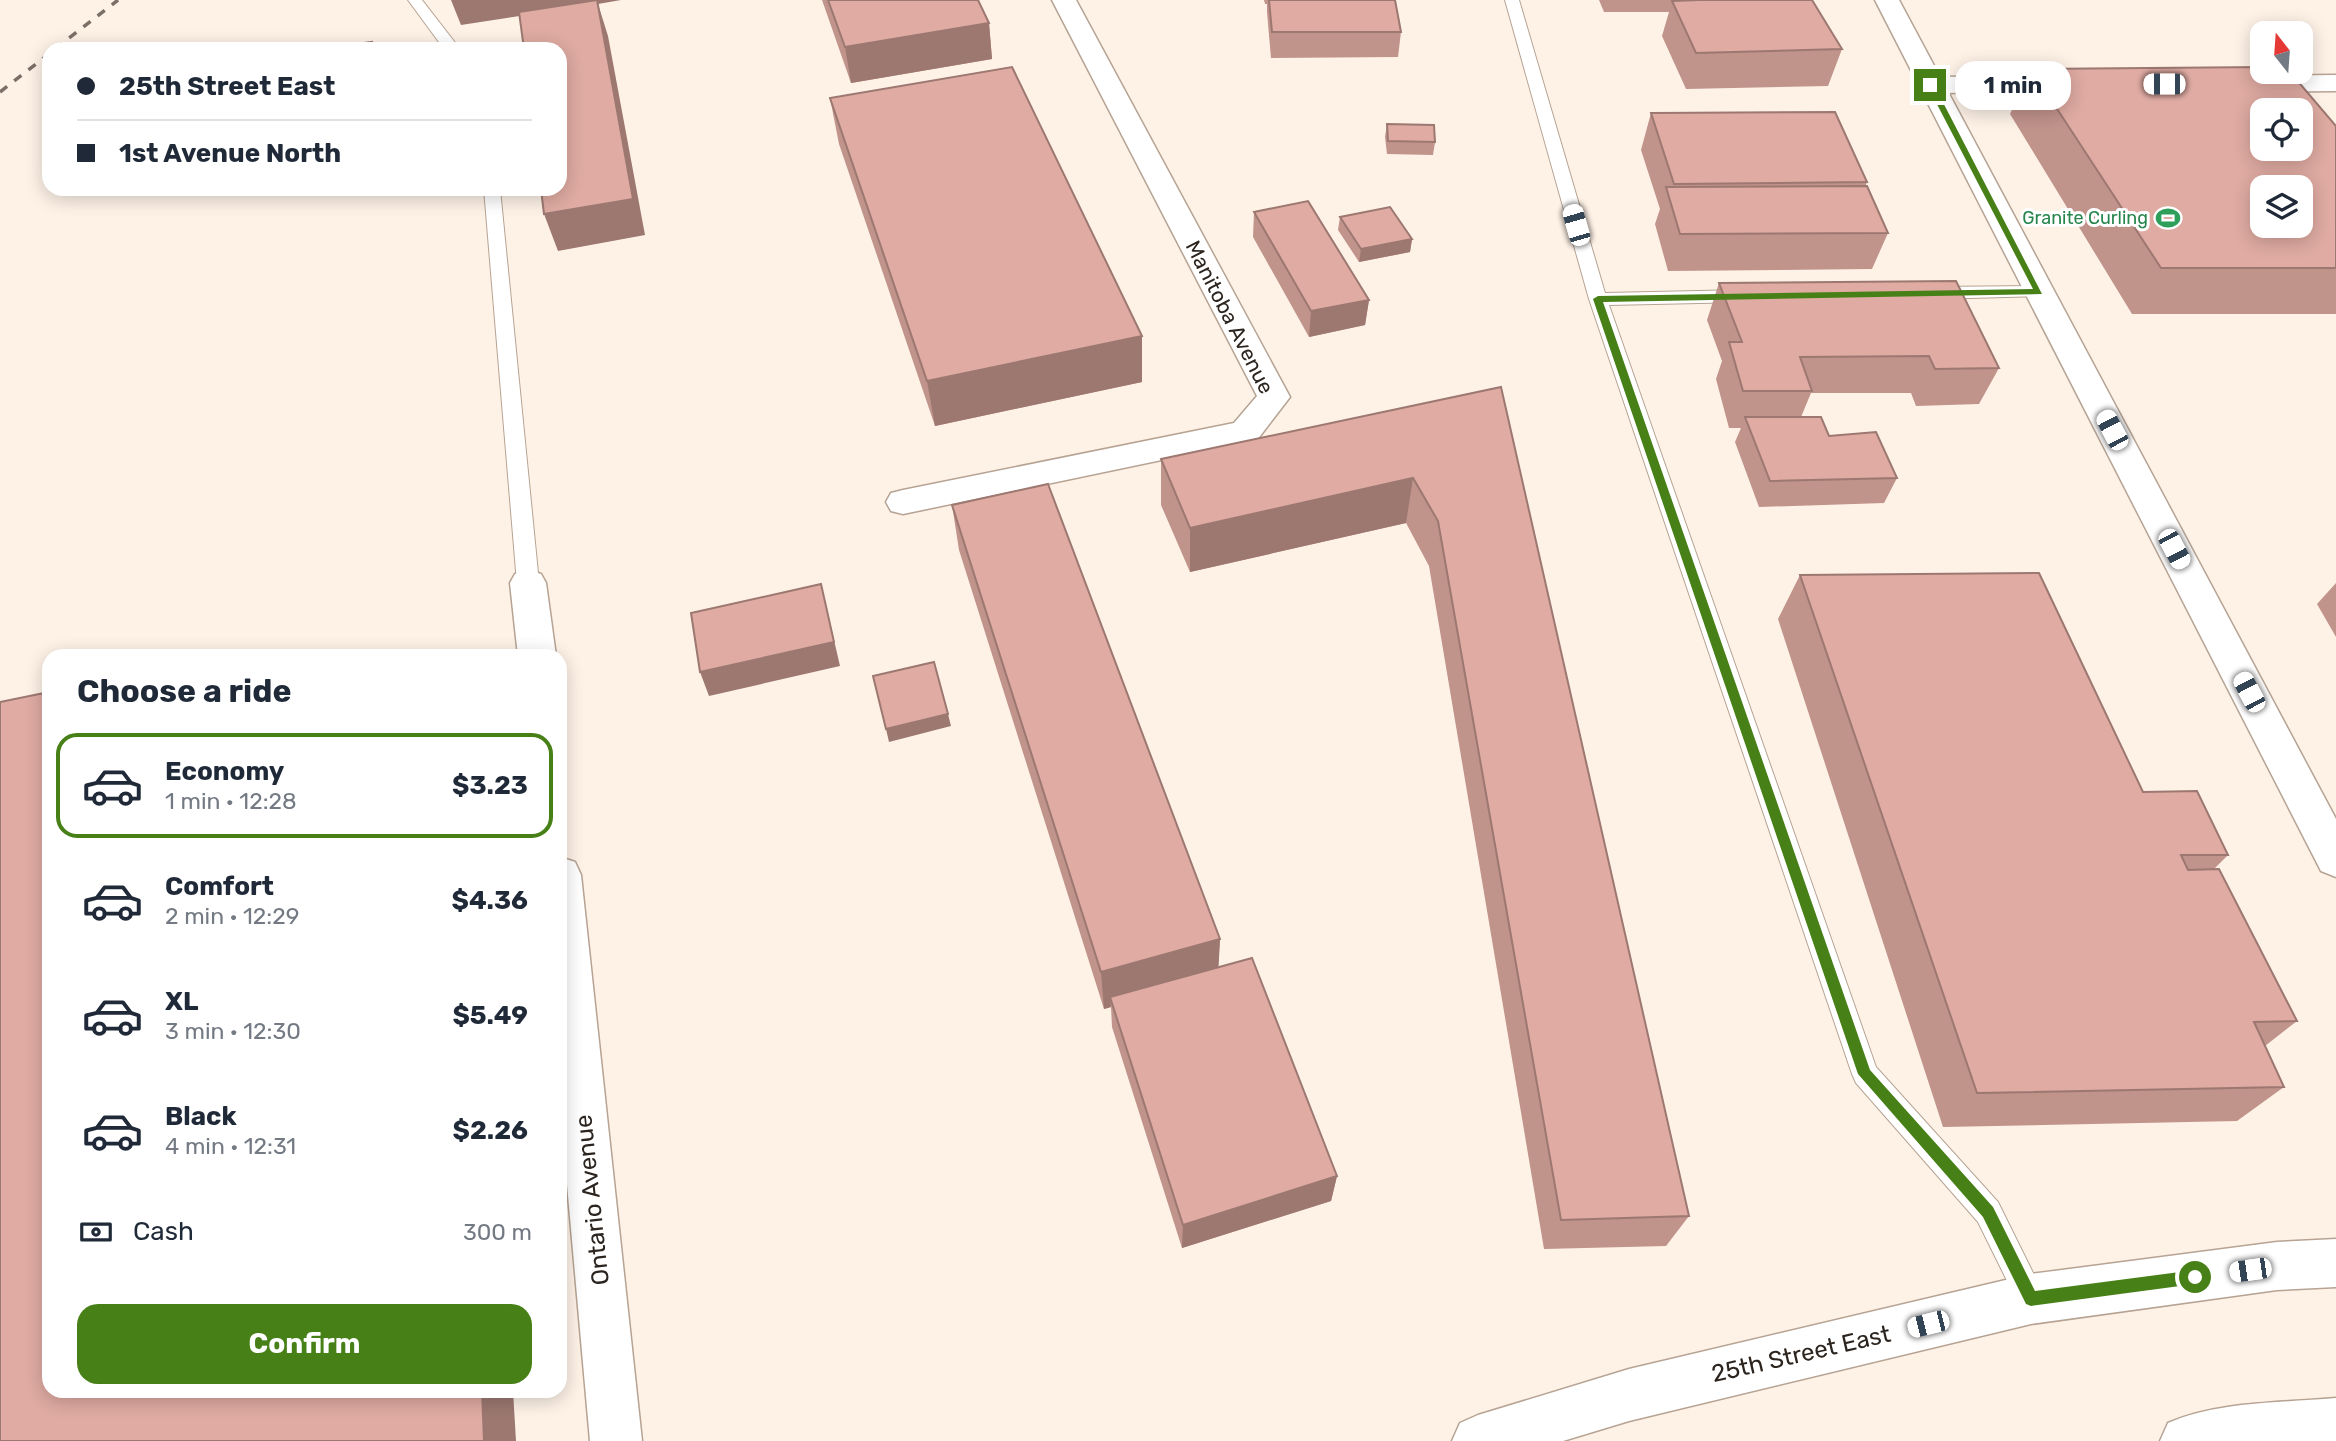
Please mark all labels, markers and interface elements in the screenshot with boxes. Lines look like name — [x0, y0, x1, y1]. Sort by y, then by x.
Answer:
north arrow — [2250, 21, 2314, 84]
map controls — [2250, 21, 2313, 238]
callout: 1 min — [1954, 60, 2070, 110]
route end — [1914, 69, 1946, 101]
text: 25th Street East — [119, 71, 335, 102]
text: 1 min — [1984, 71, 2042, 99]
car — [2144, 74, 2186, 95]
button: locate — [2250, 98, 2313, 161]
text: 1st Avenue North — [119, 138, 341, 169]
button: layers — [2250, 175, 2313, 238]
car — [1561, 202, 1592, 248]
sports icon: Granite Curling — [2154, 204, 2182, 232]
place label: Granite Curling — [2022, 207, 2148, 229]
street label: Manitoba Avenue — [1181, 236, 1279, 398]
car — [2093, 407, 2132, 453]
car — [2155, 526, 2194, 572]
car — [2230, 669, 2269, 715]
text: Choose a ride — [77, 672, 291, 710]
icon: car — [81, 754, 144, 817]
text: Economy — [165, 756, 284, 787]
text: $3.23 — [452, 770, 528, 801]
text: 1 min · 12:28 — [165, 787, 297, 815]
icon: car — [81, 869, 144, 932]
text: Comfort — [165, 871, 274, 902]
text: $4.36 — [452, 885, 528, 916]
text: 2 min · 12:29 — [165, 902, 299, 930]
icon: car — [81, 984, 144, 1047]
text: XL — [165, 986, 198, 1017]
text: $5.49 — [452, 1000, 528, 1031]
text: 3 min · 12:30 — [165, 1017, 301, 1045]
icon: car — [81, 1099, 144, 1162]
text: Black — [165, 1101, 237, 1132]
street label: Ontario Avenue — [569, 1113, 615, 1287]
text: $2.26 — [453, 1115, 528, 1146]
text: 4 min · 12:31 — [165, 1132, 296, 1160]
icon: cash — [77, 1213, 115, 1251]
text: Cash — [133, 1216, 194, 1247]
text: 300 m — [463, 1218, 532, 1246]
car — [2228, 1257, 2273, 1283]
route start — [2179, 1261, 2211, 1293]
button: Confirm — [77, 1304, 532, 1384]
car — [1906, 1309, 1951, 1339]
street label: 25th Street East — [1709, 1320, 1893, 1388]

